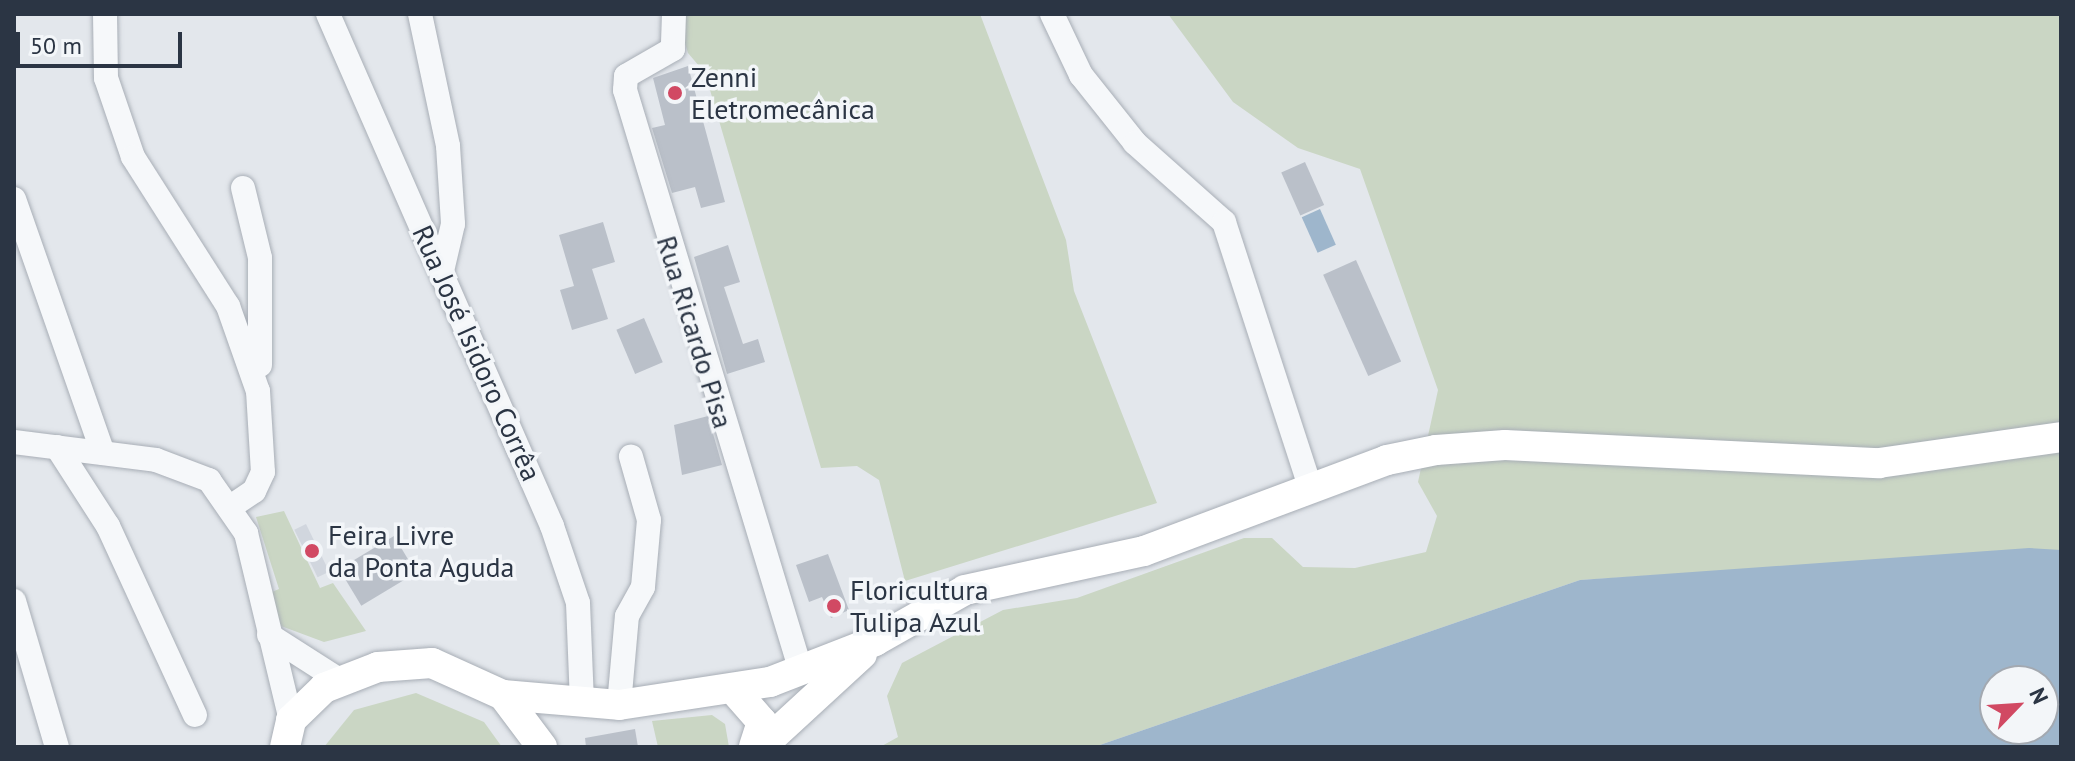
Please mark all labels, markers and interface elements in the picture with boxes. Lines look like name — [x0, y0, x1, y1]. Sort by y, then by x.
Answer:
scale bar — [20, 16, 186, 66]
text: 50 m — [30, 30, 82, 61]
place label: Zenni Eletromecânica — [691, 60, 875, 126]
marker: Zenni Eletromecânica — [666, 84, 684, 102]
street label: Rua José Isidoro Corrêa — [405, 220, 549, 486]
street label: Rua Ricardo Pisa — [650, 232, 740, 432]
place label: Feira Livre da Ponta Aguda — [328, 518, 515, 584]
marker: Feira Livre da Ponta Aguda — [303, 542, 321, 560]
place label: Floricultura Tulipa Azul — [850, 573, 989, 639]
marker: Floricultura Tulipa Azul — [825, 597, 843, 615]
north arrow — [1979, 665, 2059, 745]
text: N — [2023, 683, 2055, 708]

